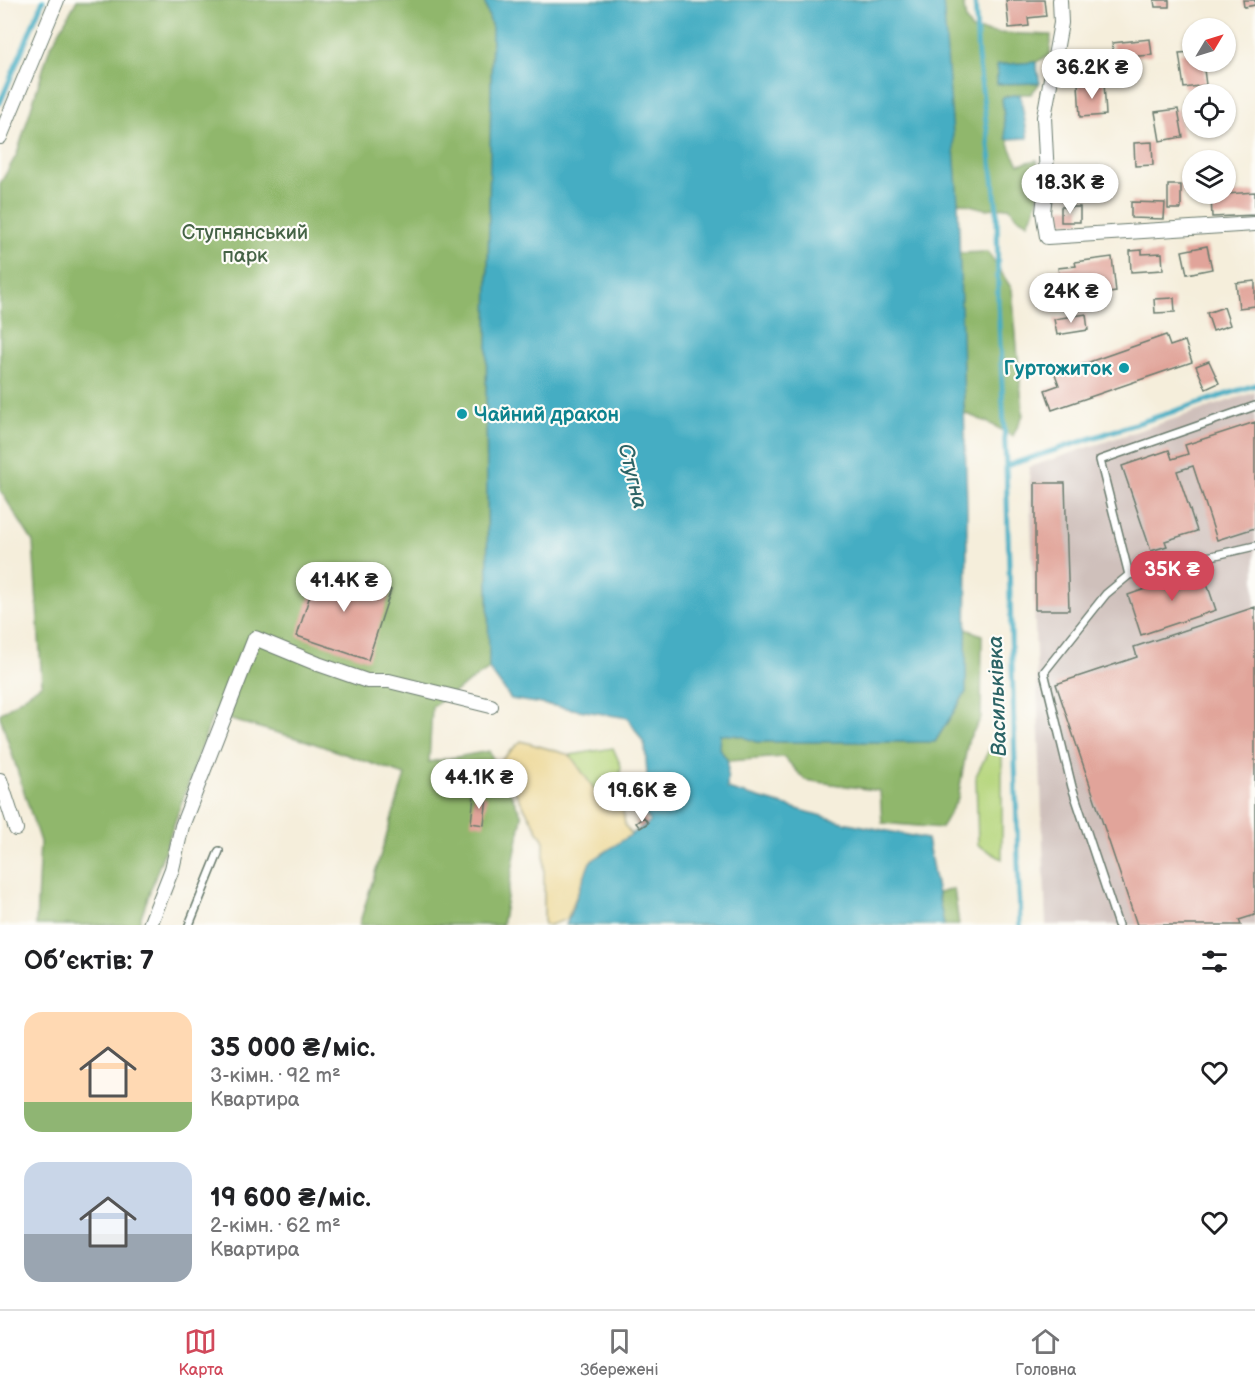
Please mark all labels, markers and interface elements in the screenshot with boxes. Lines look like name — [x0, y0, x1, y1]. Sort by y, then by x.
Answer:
north arrow — [1182, 18, 1236, 72]
map controls — [1182, 18, 1236, 204]
pin: 36.2K ₴ — [1037, 49, 1147, 100]
text: 36.2K ₴ — [1056, 56, 1128, 80]
button: locate — [1182, 84, 1236, 138]
button: layers — [1182, 150, 1236, 204]
pin: 18.3K ₴ — [1015, 164, 1125, 215]
text: 18.3K ₴ — [1036, 171, 1104, 195]
park label: Стугнянський парк — [182, 221, 308, 268]
pin: 24K ₴ — [1029, 273, 1113, 324]
text: 24K ₴ — [1043, 280, 1099, 304]
place label: Гуртожиток — [1004, 357, 1112, 381]
marker: Гуртожиток — [1117, 361, 1131, 375]
place label: Чайний дракон — [474, 403, 619, 427]
marker: Чайний дракон — [455, 407, 469, 421]
water label: Стугна — [612, 441, 653, 511]
pin: 35K ₴ — [1130, 551, 1214, 602]
text: 35K ₴ — [1144, 558, 1200, 582]
pin: 41.4K ₴ — [289, 562, 399, 613]
text: 41.4K ₴ — [310, 569, 378, 593]
water label: Васильківка — [983, 635, 1012, 757]
pin: 44.1K ₴ — [424, 759, 534, 810]
text: 44.1K ₴ — [445, 766, 513, 790]
pin: 19.6K ₴ — [587, 772, 697, 823]
text: 19.6K ₴ — [608, 779, 677, 803]
icon: filters — [1198, 945, 1231, 978]
text: Об’єктів: 7 — [24, 946, 154, 977]
text: 35 000 ₴/міс. — [210, 1033, 375, 1064]
icon: home — [72, 1036, 144, 1108]
icon: heart — [1198, 1056, 1231, 1089]
text: 3-кімн. · 92 m² — [210, 1064, 341, 1088]
text: Квартира — [210, 1088, 300, 1112]
text: 19 600 ₴/міс. — [210, 1183, 371, 1214]
icon: home — [72, 1186, 144, 1258]
icon: heart — [1198, 1206, 1231, 1239]
text: 2-кімн. · 62 m² — [210, 1214, 341, 1238]
text: Квартира — [210, 1238, 300, 1262]
tab: Карта — [178, 1325, 223, 1380]
tab: Збережені — [580, 1325, 658, 1380]
tab: Головна — [1015, 1325, 1077, 1380]

